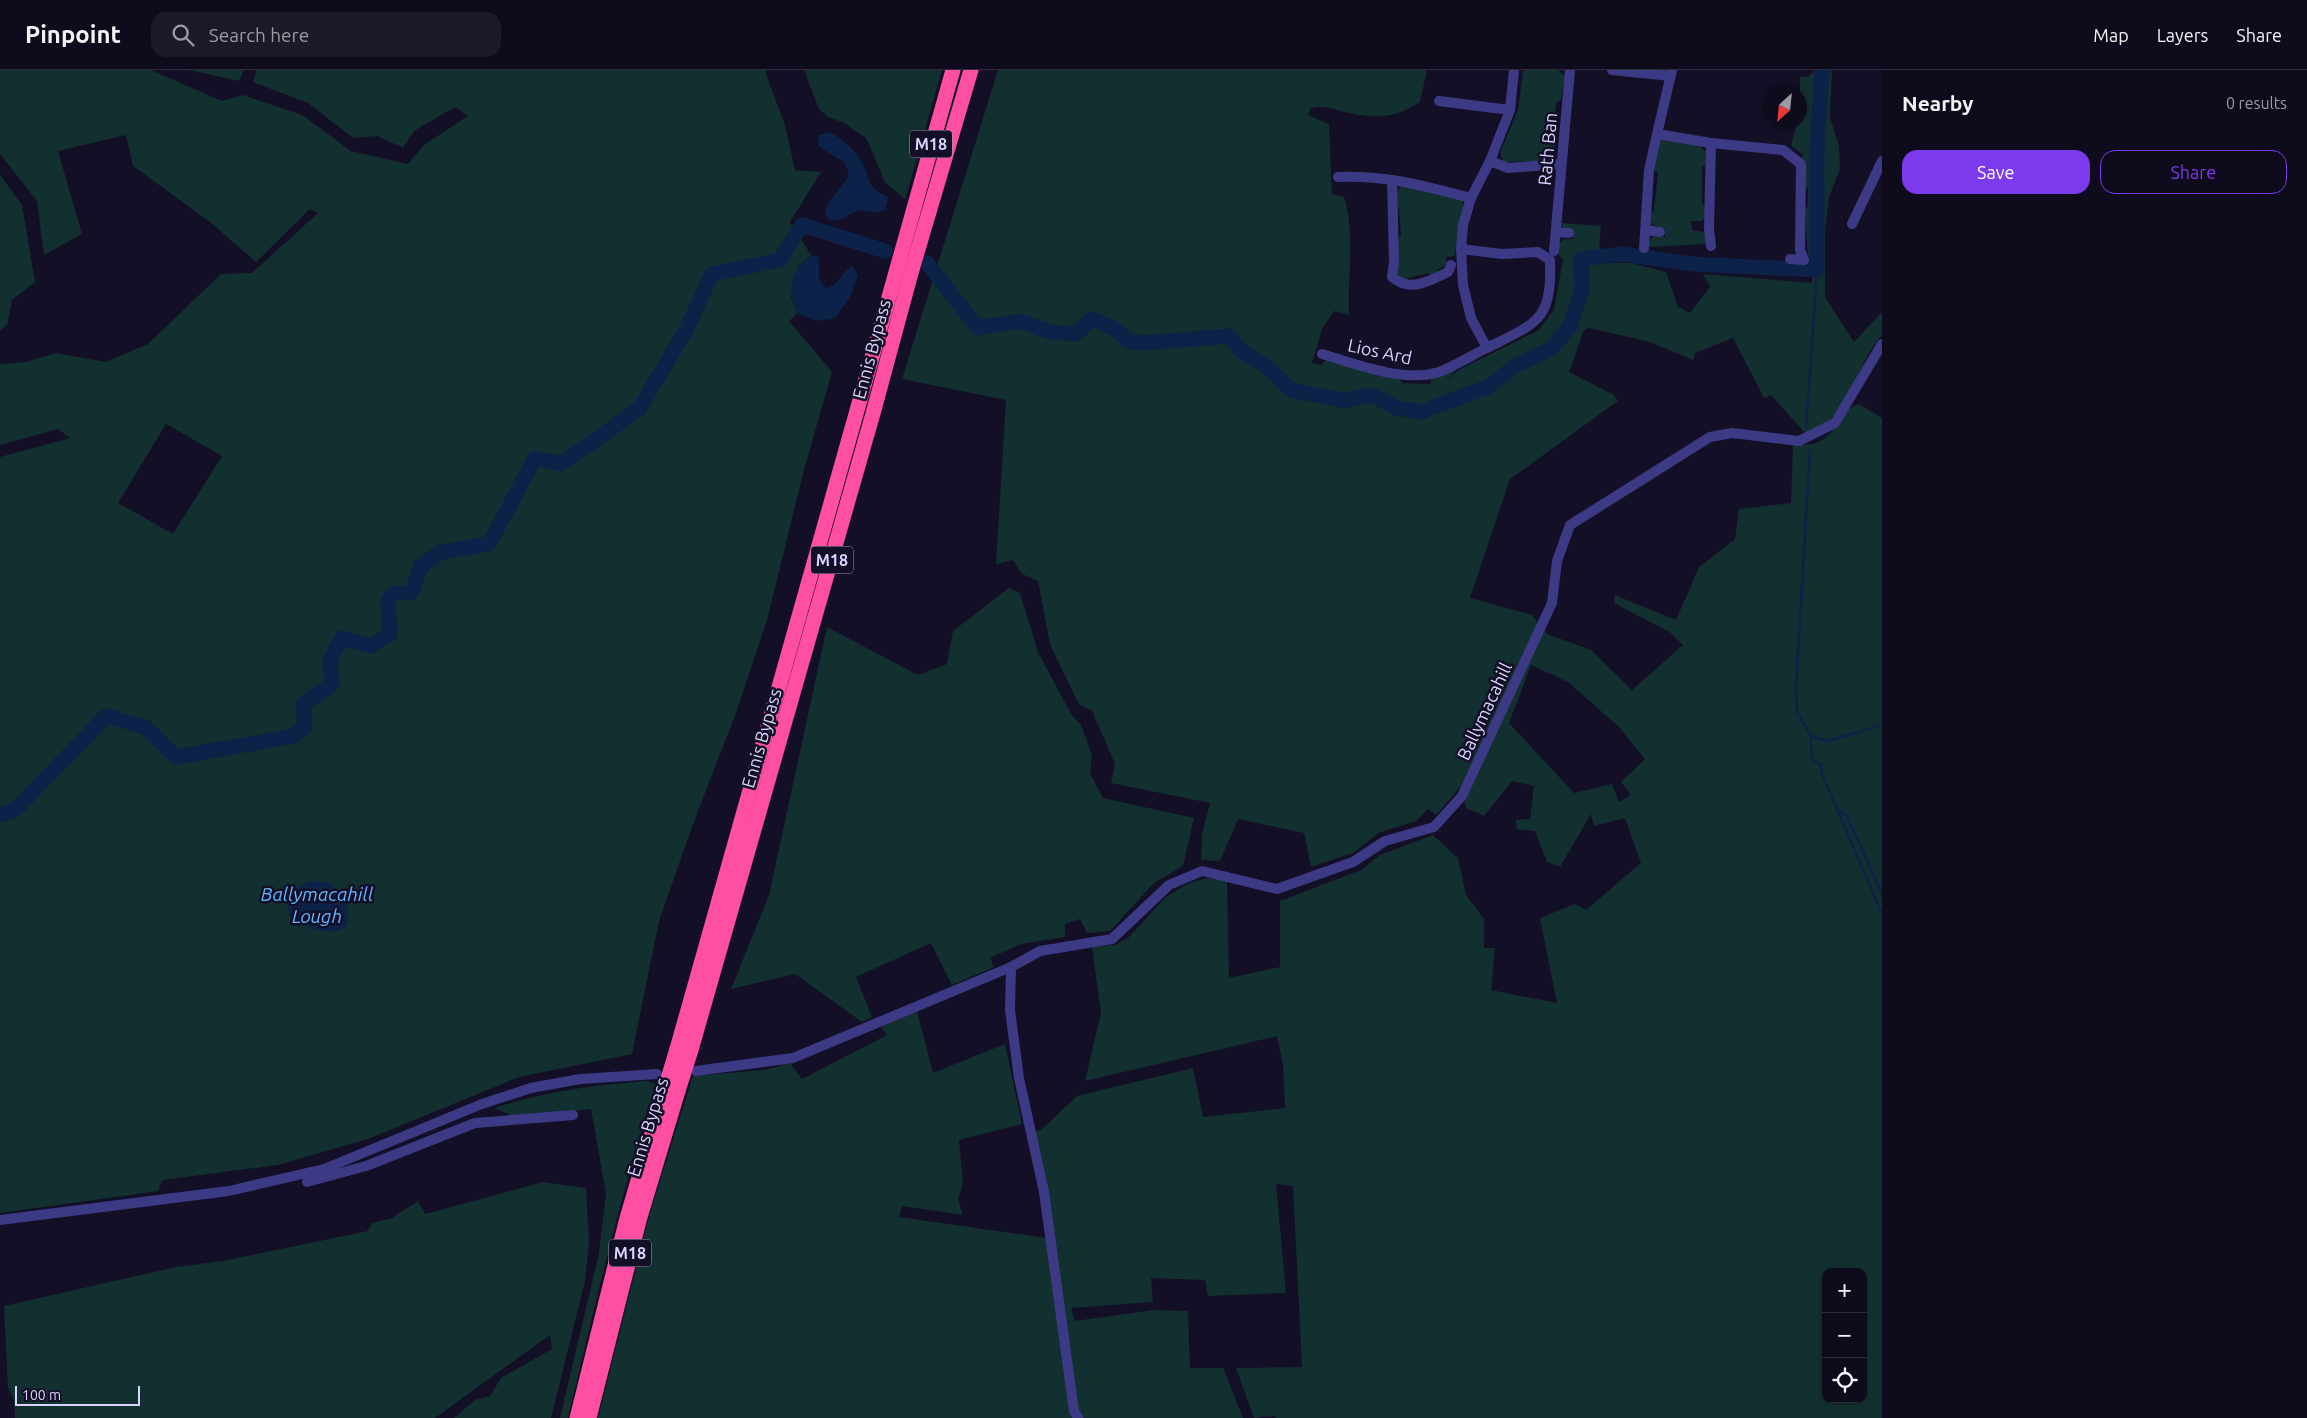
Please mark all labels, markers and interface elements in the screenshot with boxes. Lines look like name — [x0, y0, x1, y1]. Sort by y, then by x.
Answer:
search box — [151, 12, 501, 57]
text: Pinpoint — [25, 21, 121, 48]
icon: search — [169, 21, 197, 49]
text: Search here — [209, 24, 309, 46]
text: Map — [2093, 25, 2129, 45]
text: Layers — [2157, 25, 2208, 45]
text: Share — [2236, 25, 2282, 45]
north arrow — [1762, 85, 1807, 130]
text: Nearby — [1902, 91, 1973, 115]
text: 0 results — [2226, 94, 2287, 112]
street label: Rath Ban — [1534, 112, 1560, 186]
road number: M18 — [910, 131, 952, 158]
button: Save — [1902, 150, 2090, 194]
button: Share — [2100, 150, 2287, 194]
street label: Ennis Bypass — [848, 297, 894, 401]
street label: Lios Ard — [1346, 334, 1414, 368]
road number: M18 — [811, 546, 853, 574]
street label: Ballymacahill — [1453, 659, 1515, 763]
street label: Ennis Bypass — [737, 686, 785, 790]
water label: Ballymacahill Lough — [261, 883, 374, 927]
street label: Ennis Bypass — [622, 1075, 672, 1179]
road number: M18 — [609, 1240, 651, 1266]
map controls — [1822, 1268, 1867, 1403]
button: + — [1822, 1268, 1867, 1313]
button: − — [1822, 1313, 1867, 1358]
button: locate — [1822, 1358, 1867, 1403]
scale bar — [15, 1383, 140, 1406]
text: 100 m — [22, 1387, 61, 1403]

